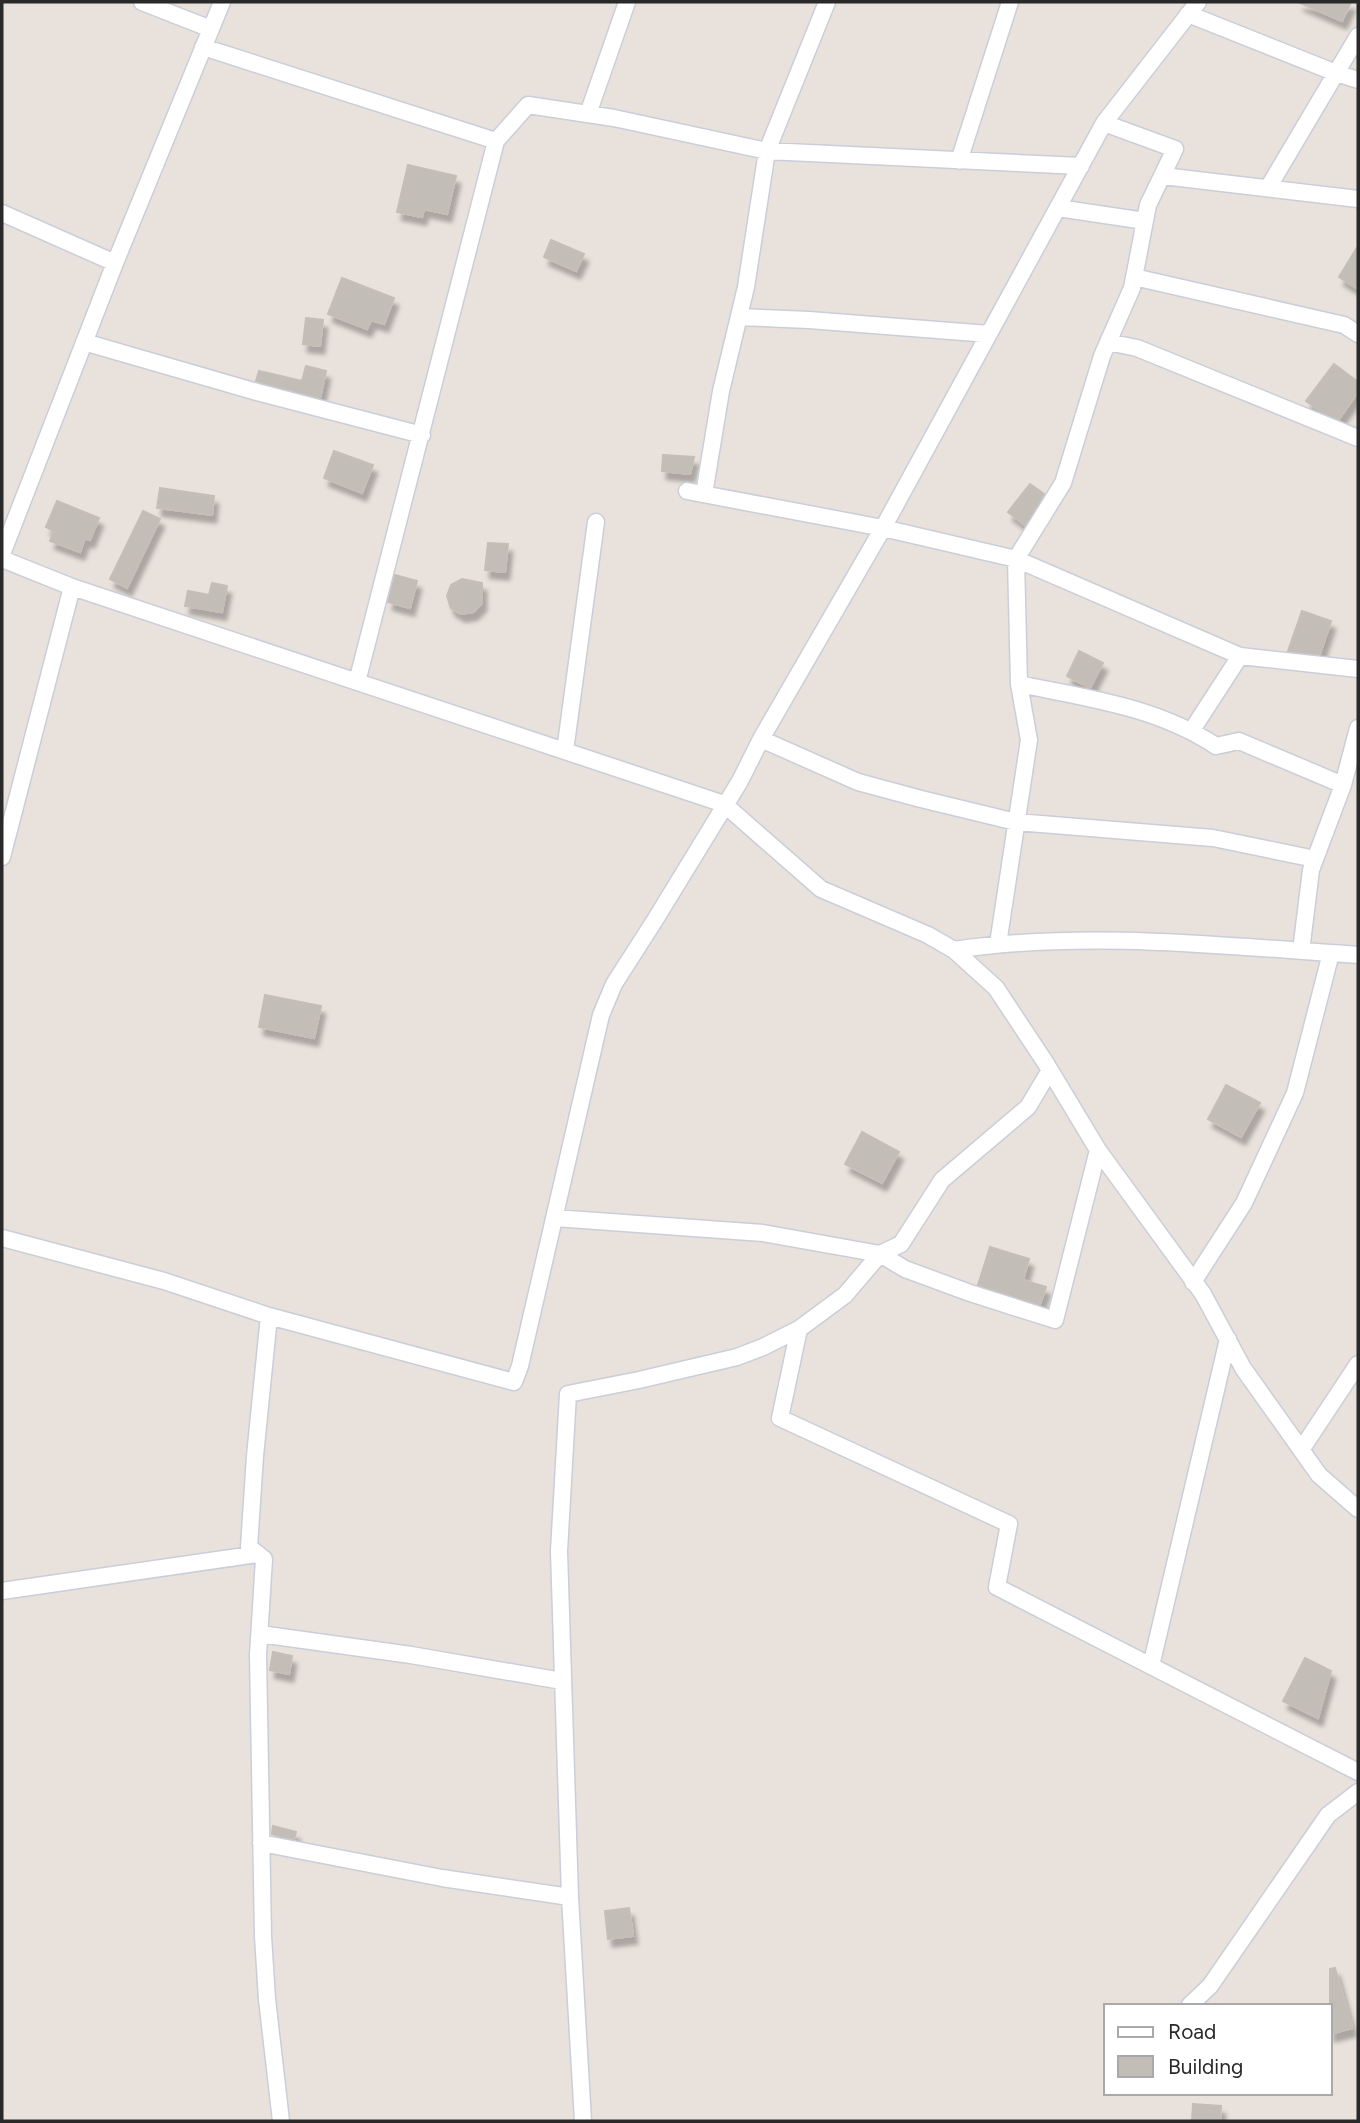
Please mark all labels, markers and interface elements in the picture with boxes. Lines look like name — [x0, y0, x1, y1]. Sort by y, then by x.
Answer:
legend — [1104, 2004, 1332, 2095]
text: Road — [1168, 2019, 1216, 2044]
text: Building — [1168, 2054, 1243, 2079]

